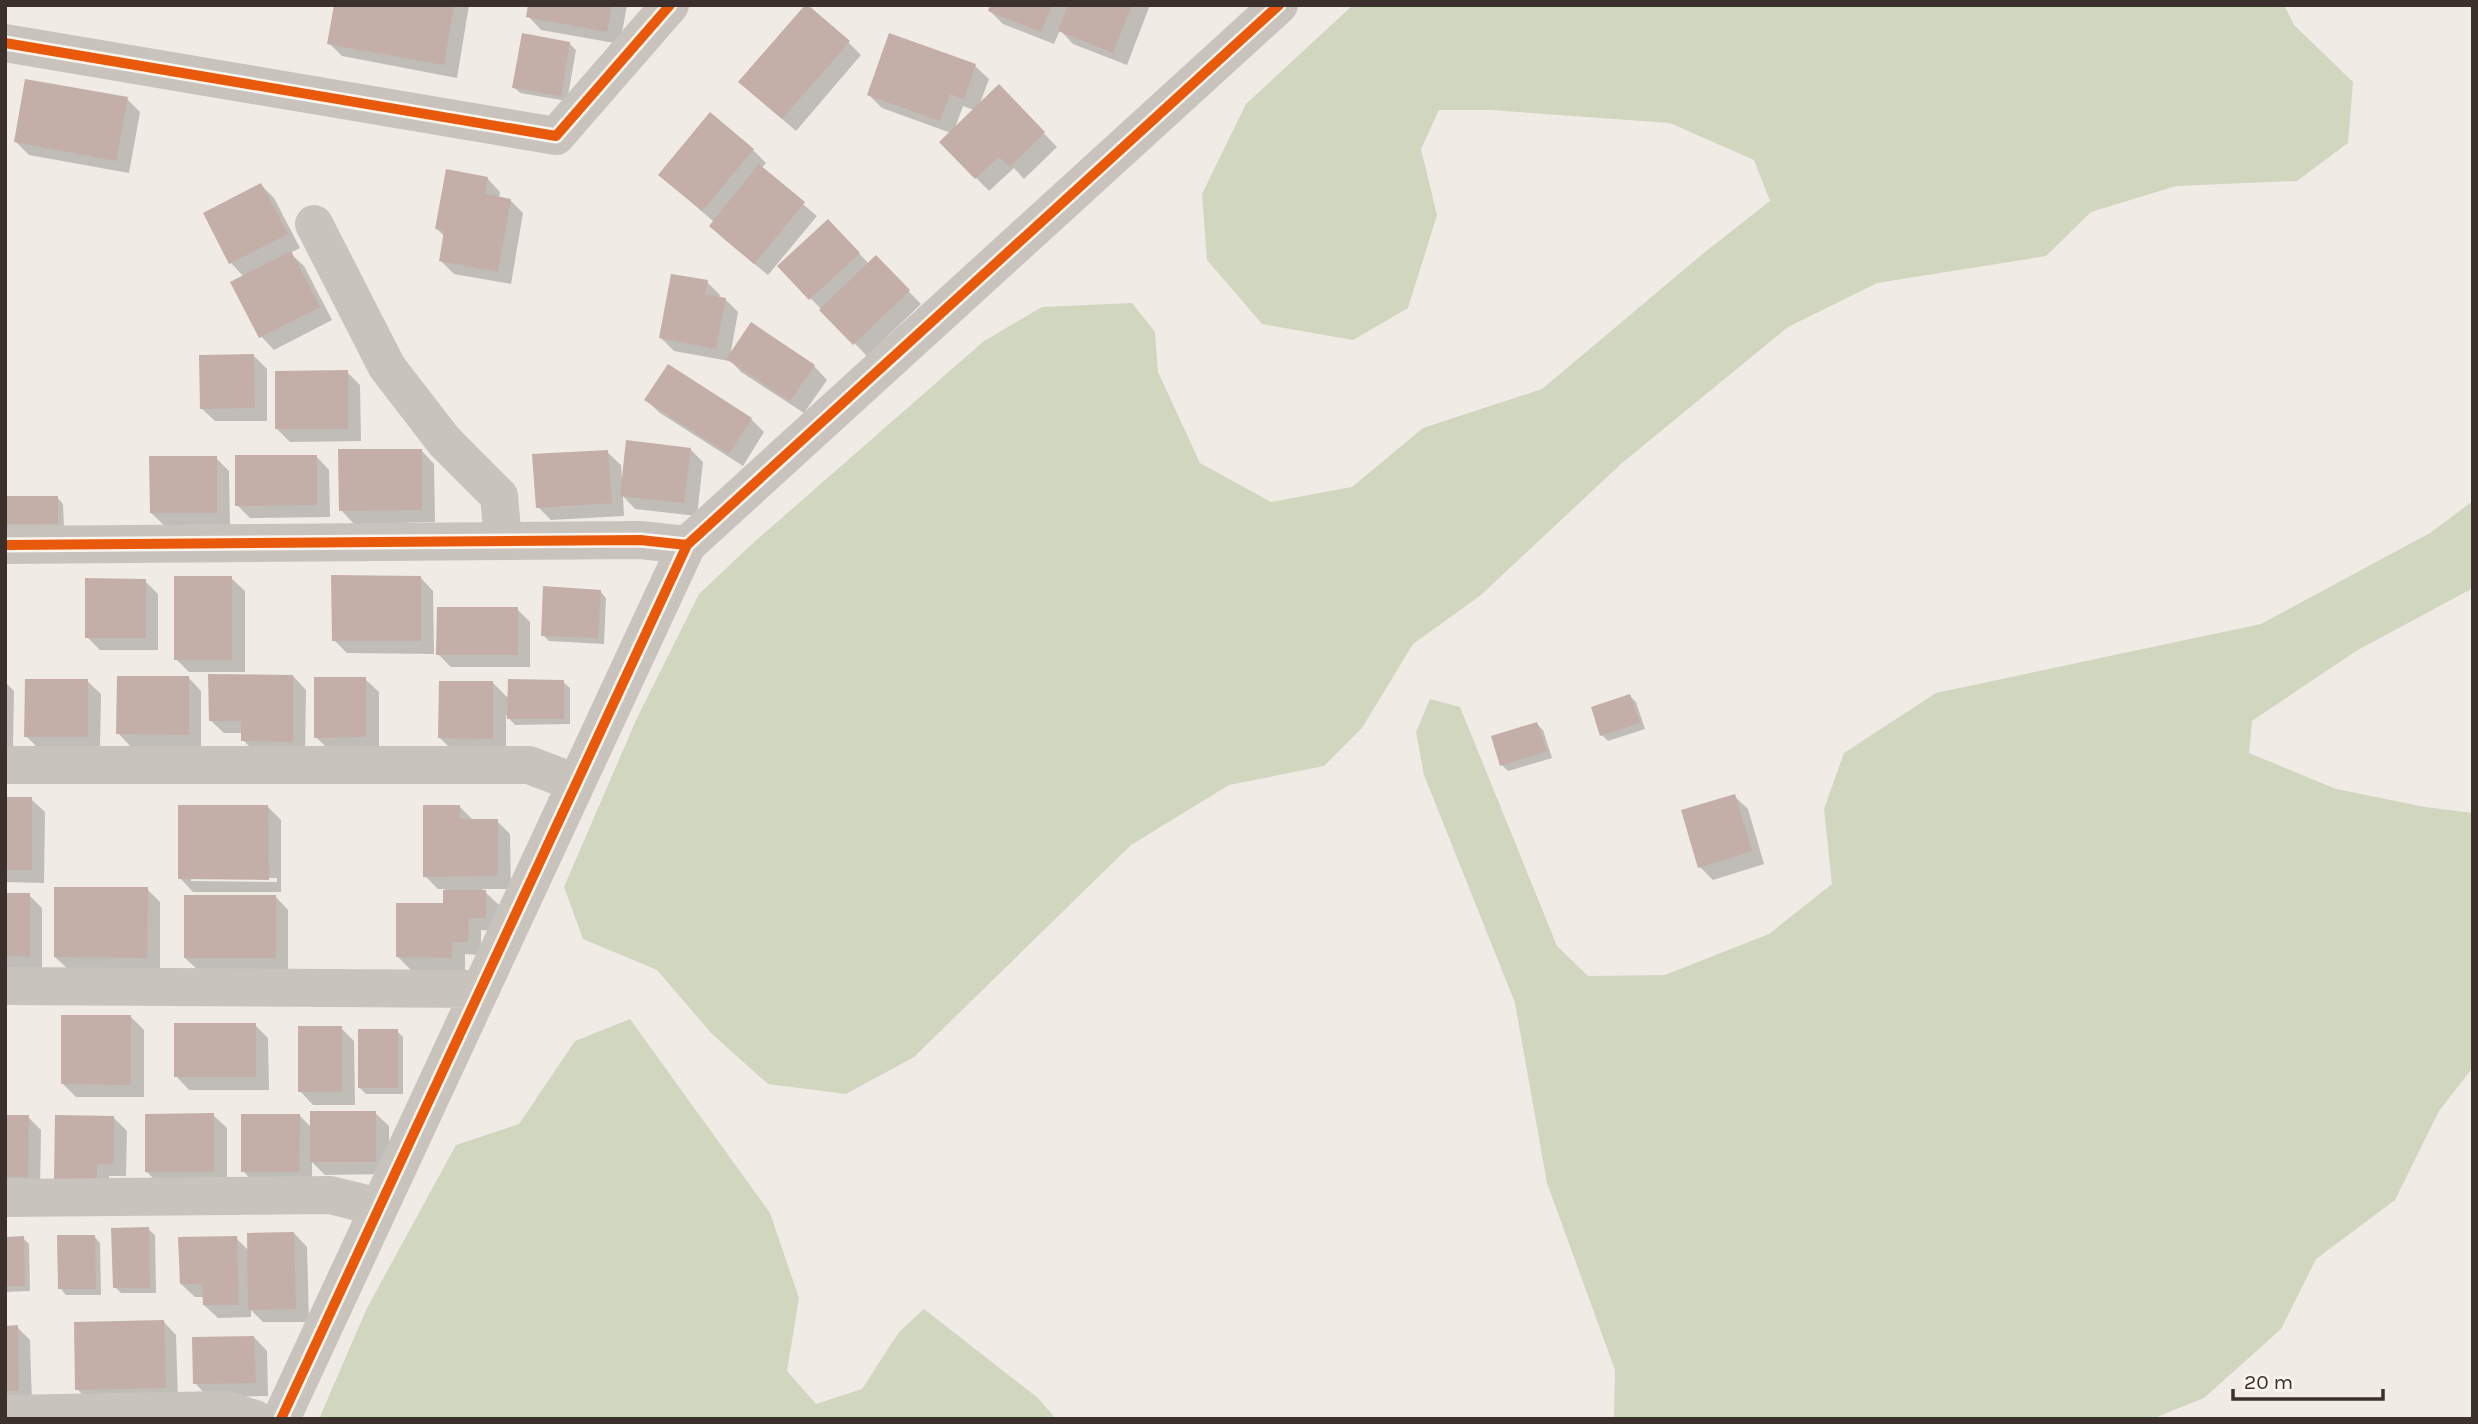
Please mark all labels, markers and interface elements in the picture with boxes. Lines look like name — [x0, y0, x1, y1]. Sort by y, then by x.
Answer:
scale bar — [2233, 1358, 2384, 1402]
text: 20 m — [2244, 1370, 2293, 1394]

